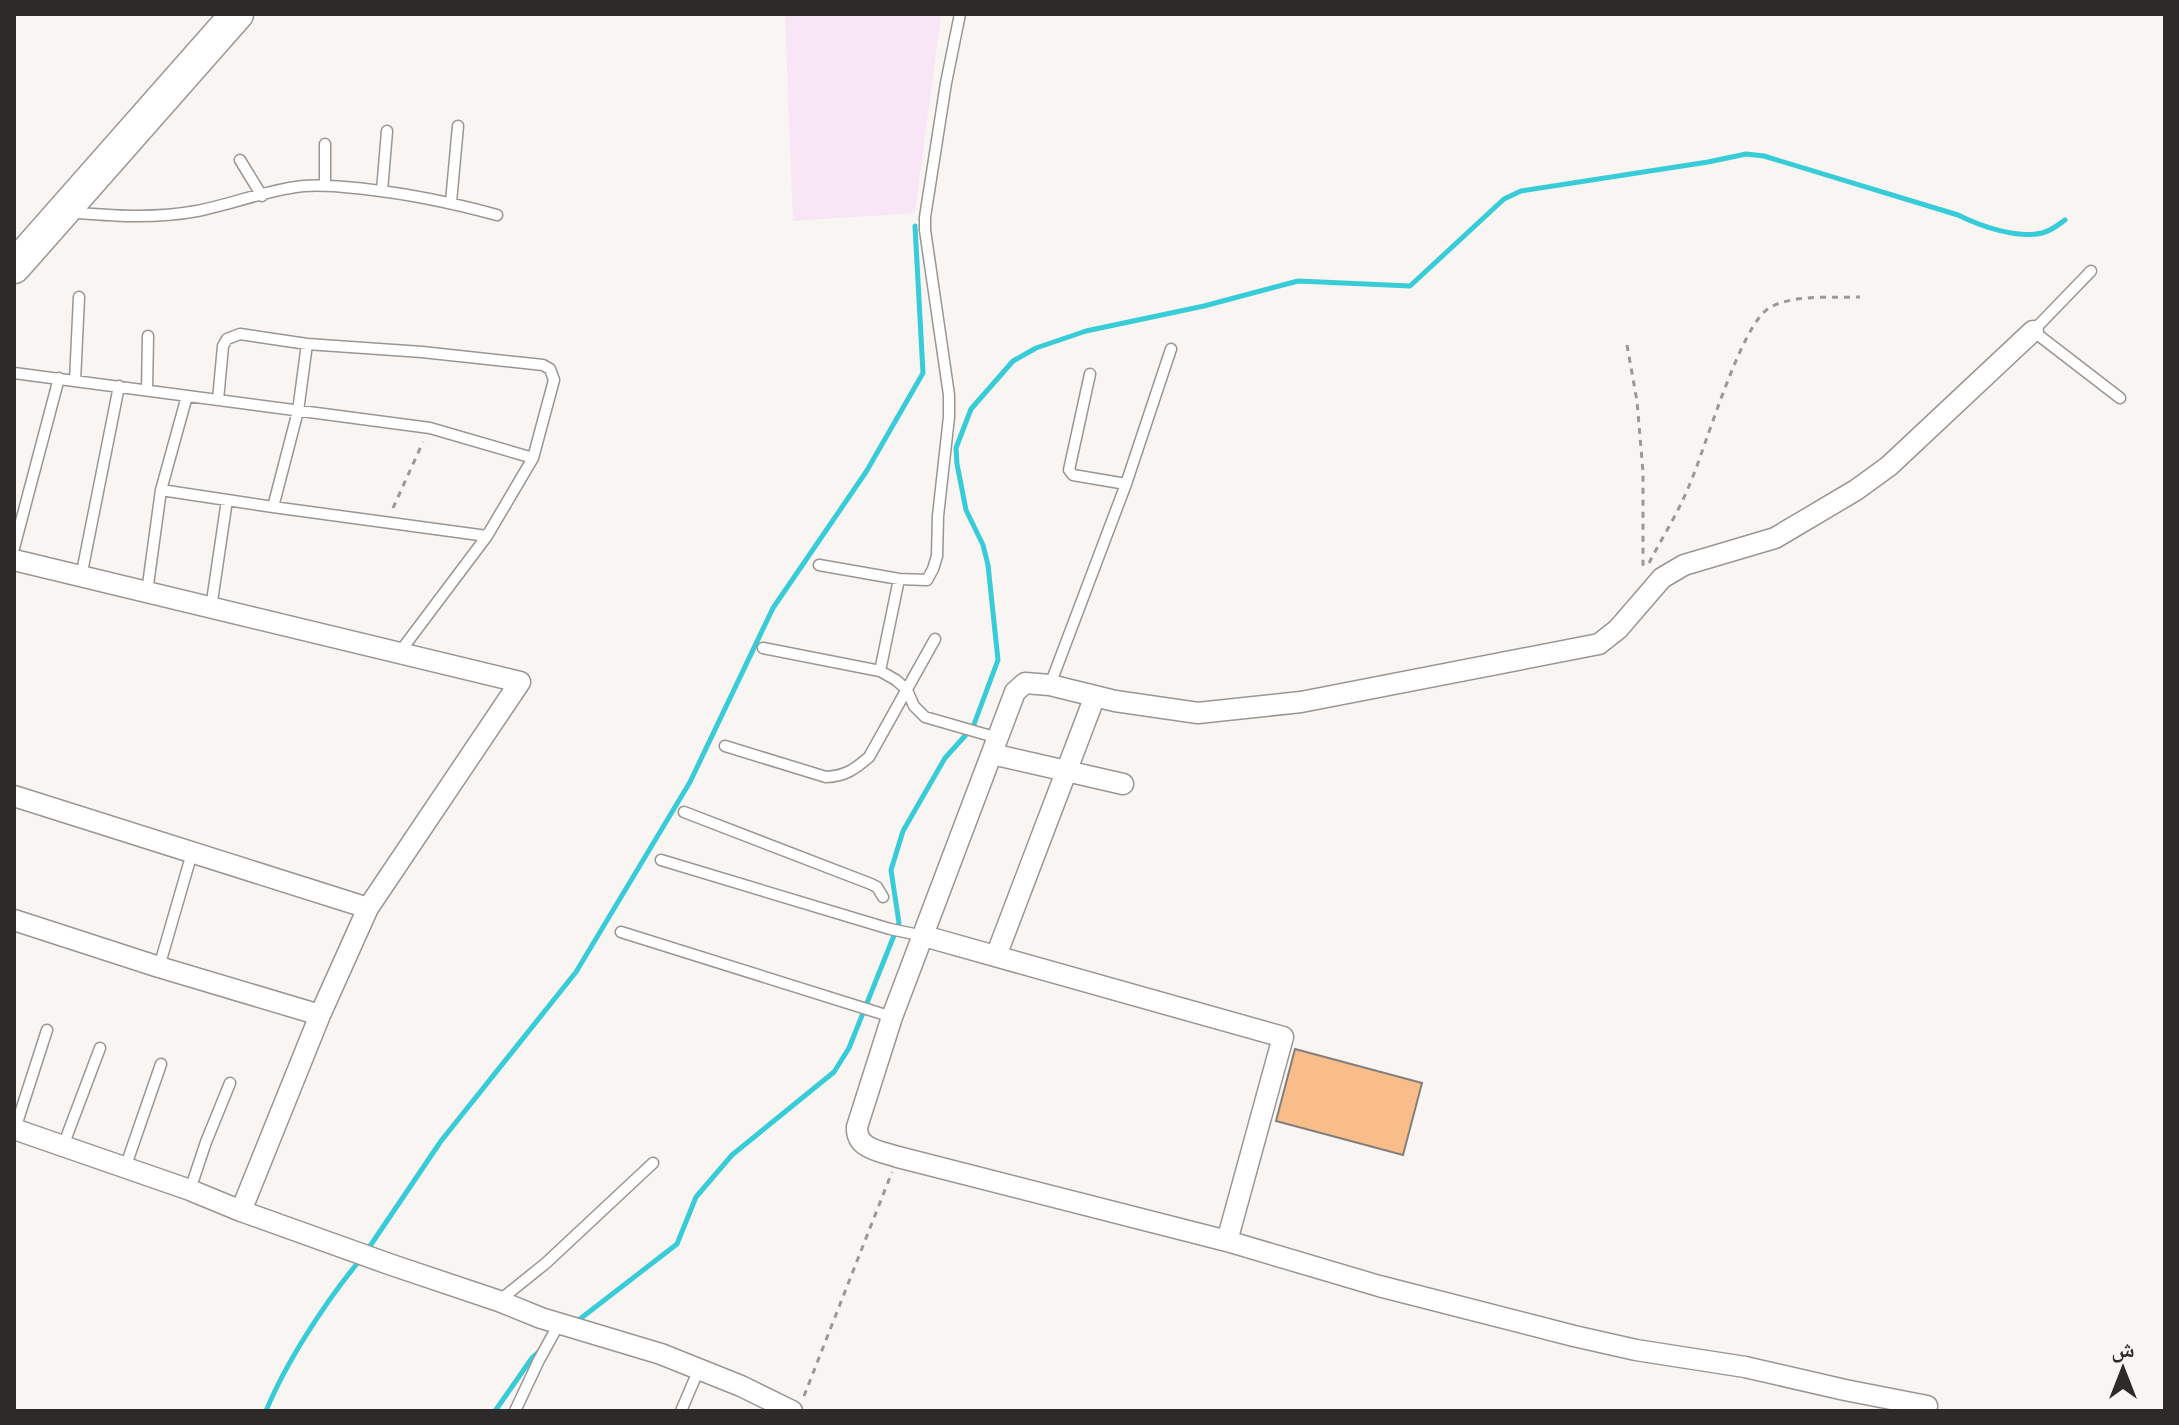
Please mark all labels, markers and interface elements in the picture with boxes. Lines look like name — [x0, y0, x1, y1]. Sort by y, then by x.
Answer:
north arrow — [2083, 1329, 2163, 1409]
text: ش — [2111, 1337, 2135, 1363]

